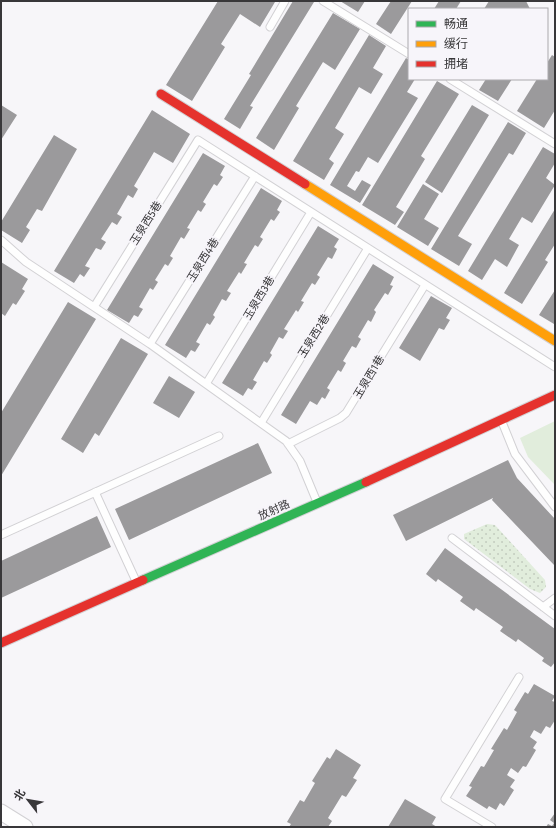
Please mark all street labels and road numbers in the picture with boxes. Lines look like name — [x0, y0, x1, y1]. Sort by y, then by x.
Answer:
street label: 玉泉西5巷 — [127, 199, 165, 247]
street label: 玉泉西4巷 — [184, 236, 222, 284]
street label: 玉泉西3巷 — [241, 274, 277, 322]
street label: 玉泉西2巷 — [296, 312, 332, 360]
street label: 玉泉西1巷 — [351, 353, 387, 401]
street label: 放射路 — [256, 497, 292, 523]

